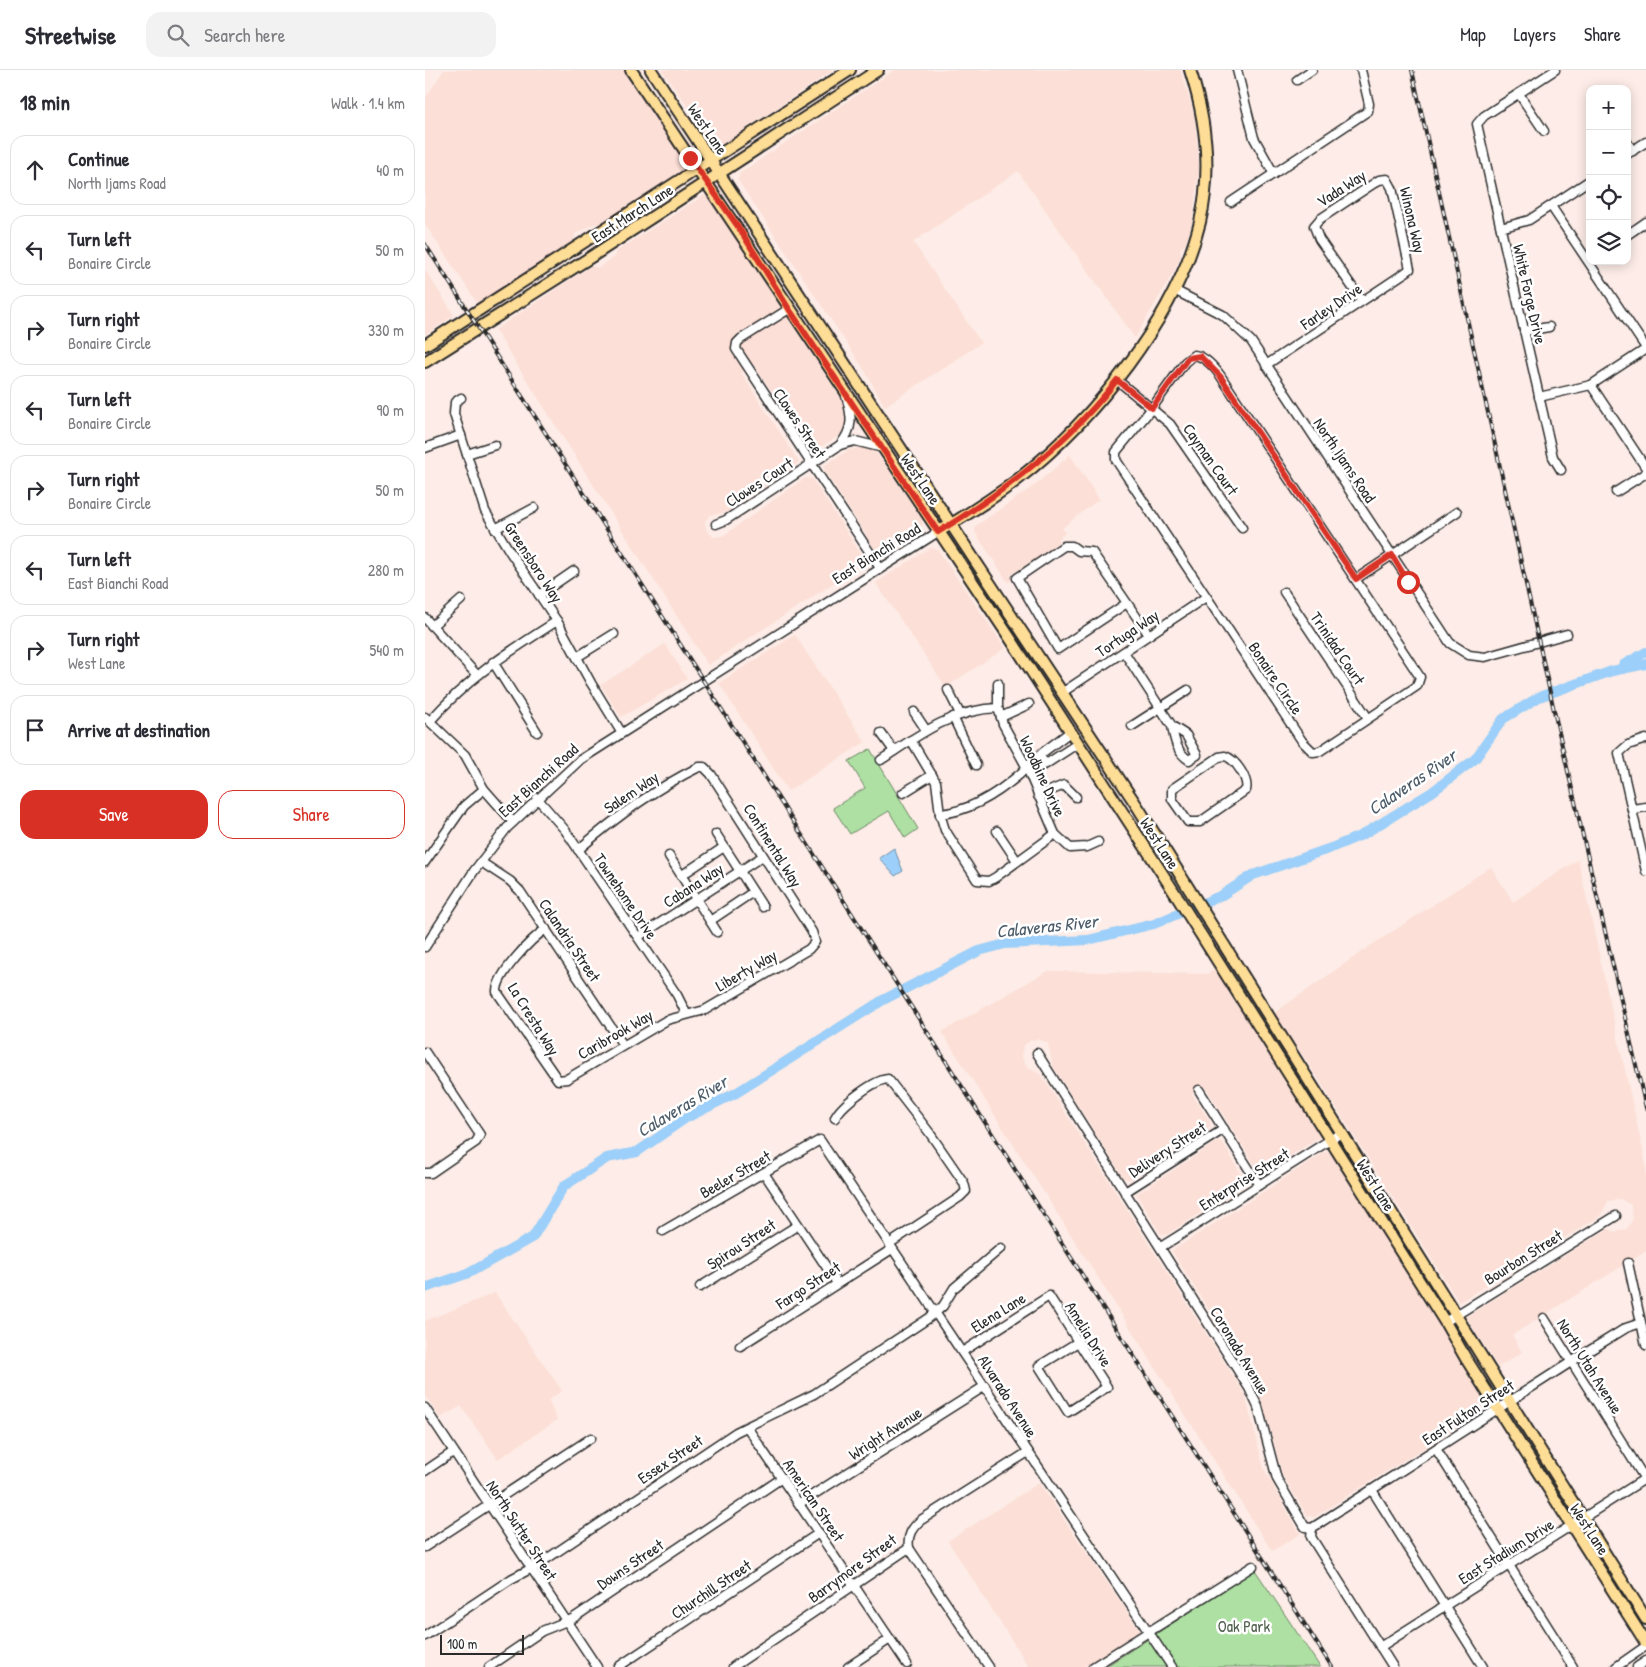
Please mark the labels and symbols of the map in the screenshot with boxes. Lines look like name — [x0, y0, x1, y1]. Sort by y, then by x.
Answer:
street label: West Lane — [683, 99, 734, 159]
route end — [679, 147, 702, 170]
street label: Vada Way — [1312, 164, 1370, 212]
street label: East March Lane — [587, 178, 678, 248]
street label: Winona Way — [1395, 185, 1431, 255]
street label: White Forge Drive — [1508, 242, 1552, 347]
street label: Farley Drive — [1295, 277, 1367, 335]
street label: Clowes Street — [768, 384, 832, 463]
street label: North Ijams Road — [1309, 413, 1381, 507]
street label: Cayman Court — [1178, 419, 1244, 500]
street label: West Lane — [896, 449, 947, 509]
street label: Clowes Court — [721, 452, 797, 512]
street label: Greensboro Way — [500, 517, 568, 607]
street label: East Bianchi Road — [828, 517, 924, 589]
route start — [1397, 571, 1420, 594]
street label: Tortuga Way — [1091, 604, 1163, 662]
street label: Trinidad Court — [1305, 607, 1371, 689]
street label: Bonaire Circle — [1244, 637, 1309, 719]
street label: Woodbine Drive — [1015, 732, 1072, 820]
street label: East Bianchi Road — [493, 738, 583, 822]
water label: Calaveras River — [1363, 742, 1463, 821]
street label: Salem Way — [599, 766, 663, 818]
street label: Continental Way — [739, 799, 808, 891]
street label: West Lane — [1135, 813, 1185, 874]
street label: Townehome Drive — [589, 849, 663, 944]
street label: Cabana Way — [659, 857, 728, 913]
street label: Calandria Street — [534, 894, 606, 986]
water label: Calaveras River — [995, 908, 1101, 944]
street label: Liberty Way — [711, 943, 781, 996]
street label: La Cresta Way — [503, 979, 565, 1060]
street label: Caribrook Way — [573, 1003, 657, 1064]
water label: Calaveras River — [632, 1068, 734, 1143]
street label: Delivery Street — [1124, 1115, 1210, 1182]
street label: Enterprise Street — [1195, 1142, 1294, 1215]
street label: Beeler Street — [695, 1145, 775, 1203]
street label: West Lane — [1351, 1155, 1401, 1216]
street label: Spirou Street — [702, 1213, 780, 1274]
street label: Bourbon Street — [1480, 1224, 1567, 1290]
street label: Fargo Street — [771, 1256, 845, 1315]
street label: Elena Lane — [966, 1286, 1030, 1337]
street label: Amelia Drive — [1060, 1297, 1118, 1371]
street label: Coronado Avenue — [1205, 1302, 1275, 1398]
street label: North Utah Avenue — [1552, 1314, 1628, 1418]
street label: Alvarado Avenue — [973, 1351, 1043, 1442]
street label: East Fulton Street — [1418, 1374, 1519, 1450]
street label: Wright Avenue — [844, 1401, 926, 1465]
street label: Essex Street — [633, 1429, 707, 1489]
street label: American Street — [778, 1454, 850, 1546]
street label: North Sutter Street — [481, 1476, 563, 1585]
street label: West Lane — [1565, 1499, 1615, 1560]
street label: East Stadium Drive — [1454, 1513, 1558, 1589]
street label: Barrymore Street — [803, 1528, 901, 1608]
street label: Downs Street — [592, 1533, 668, 1594]
street label: Churchill Street — [667, 1554, 756, 1624]
park label: Oak Park — [1218, 1615, 1270, 1637]
scale bar — [440, 1632, 524, 1655]

